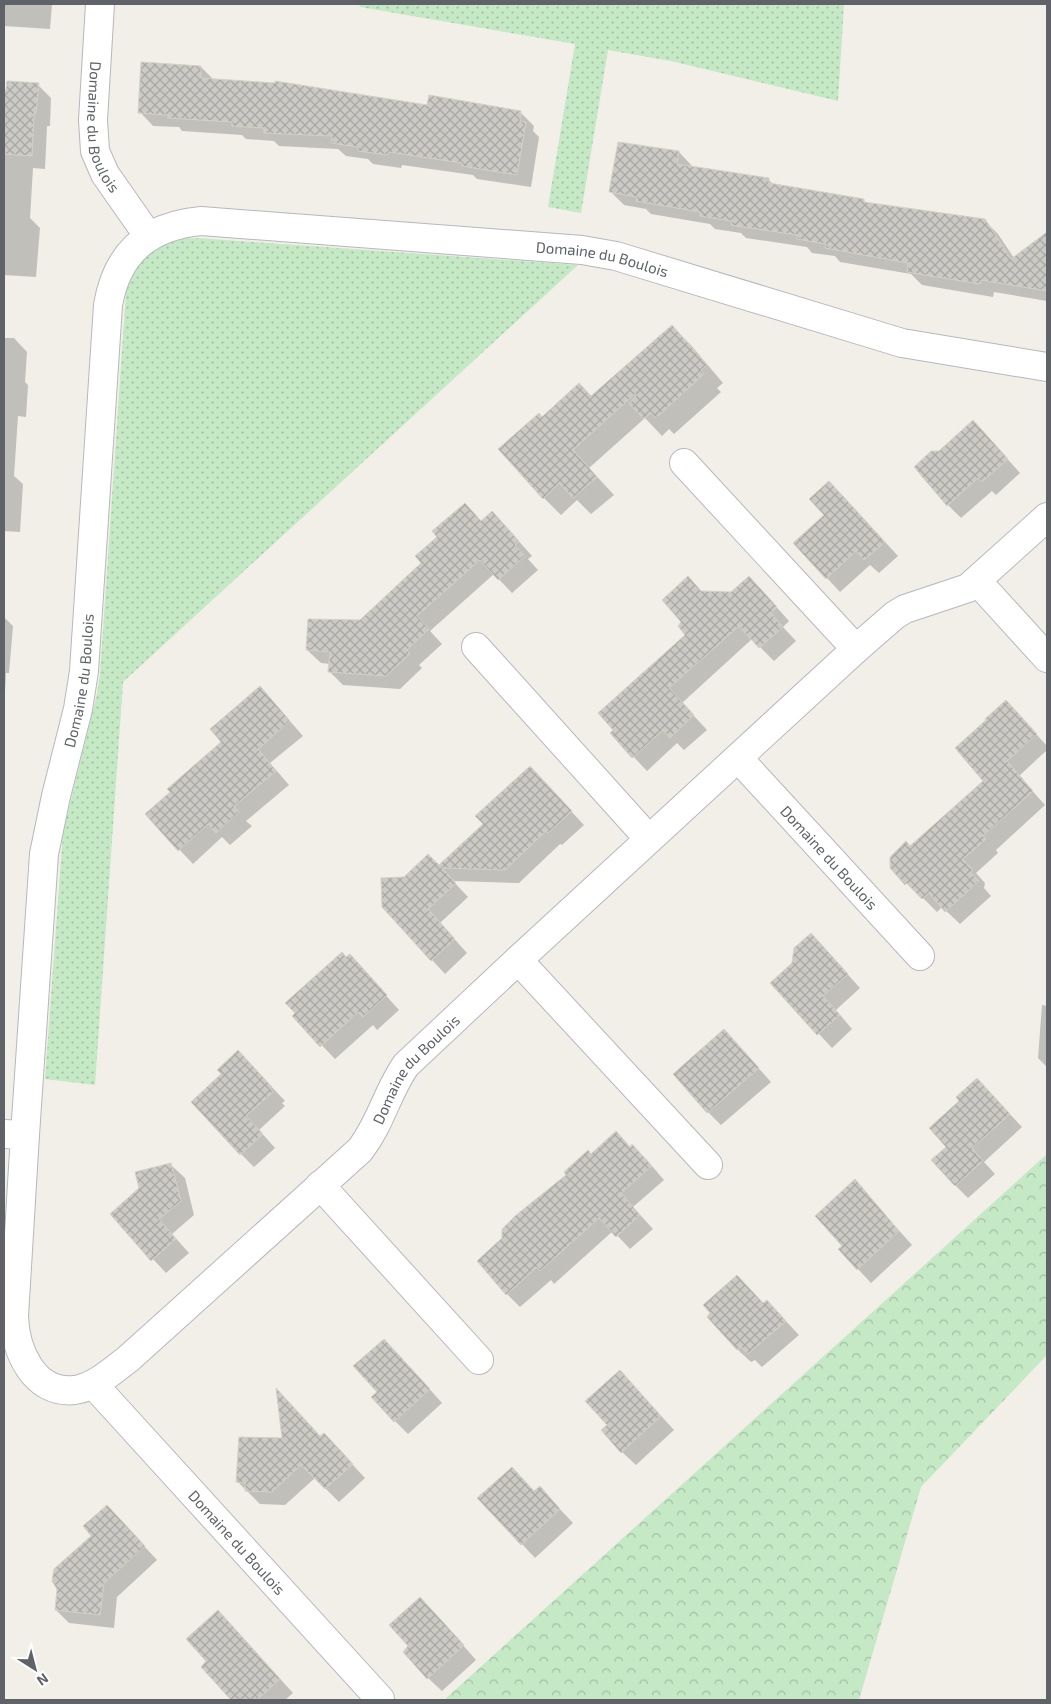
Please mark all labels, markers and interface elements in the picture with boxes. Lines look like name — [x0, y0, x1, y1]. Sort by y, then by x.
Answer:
street label: Domaine du Boulois — [84, 61, 124, 196]
street label: Domaine du Boulois — [535, 238, 671, 280]
street label: Domaine du Boulois — [60, 613, 97, 749]
street label: Domaine du Boulois — [777, 802, 882, 913]
street label: Domaine du Boulois — [368, 1011, 463, 1127]
street label: Domaine du Boulois — [185, 1486, 289, 1598]
north arrow — [10, 1644, 60, 1694]
text: N — [34, 1670, 52, 1690]

